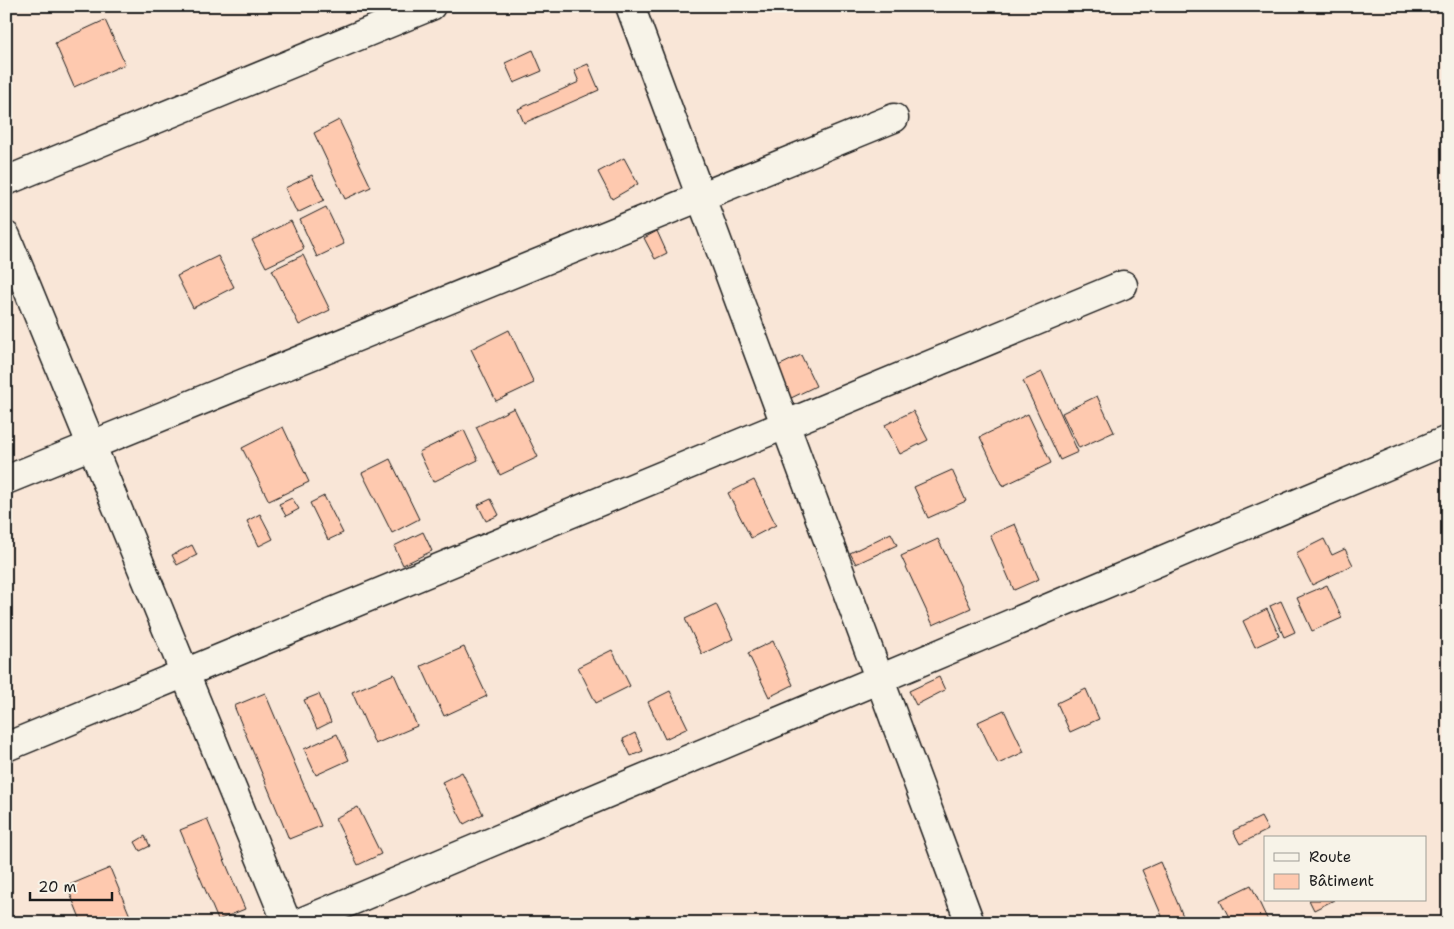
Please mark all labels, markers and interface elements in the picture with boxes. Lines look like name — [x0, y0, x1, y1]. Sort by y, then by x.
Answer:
legend — [1264, 836, 1426, 902]
text: Route — [1309, 847, 1351, 867]
scale bar — [30, 869, 112, 901]
text: Bâtiment — [1309, 871, 1374, 891]
text: 20 m — [38, 877, 77, 897]

